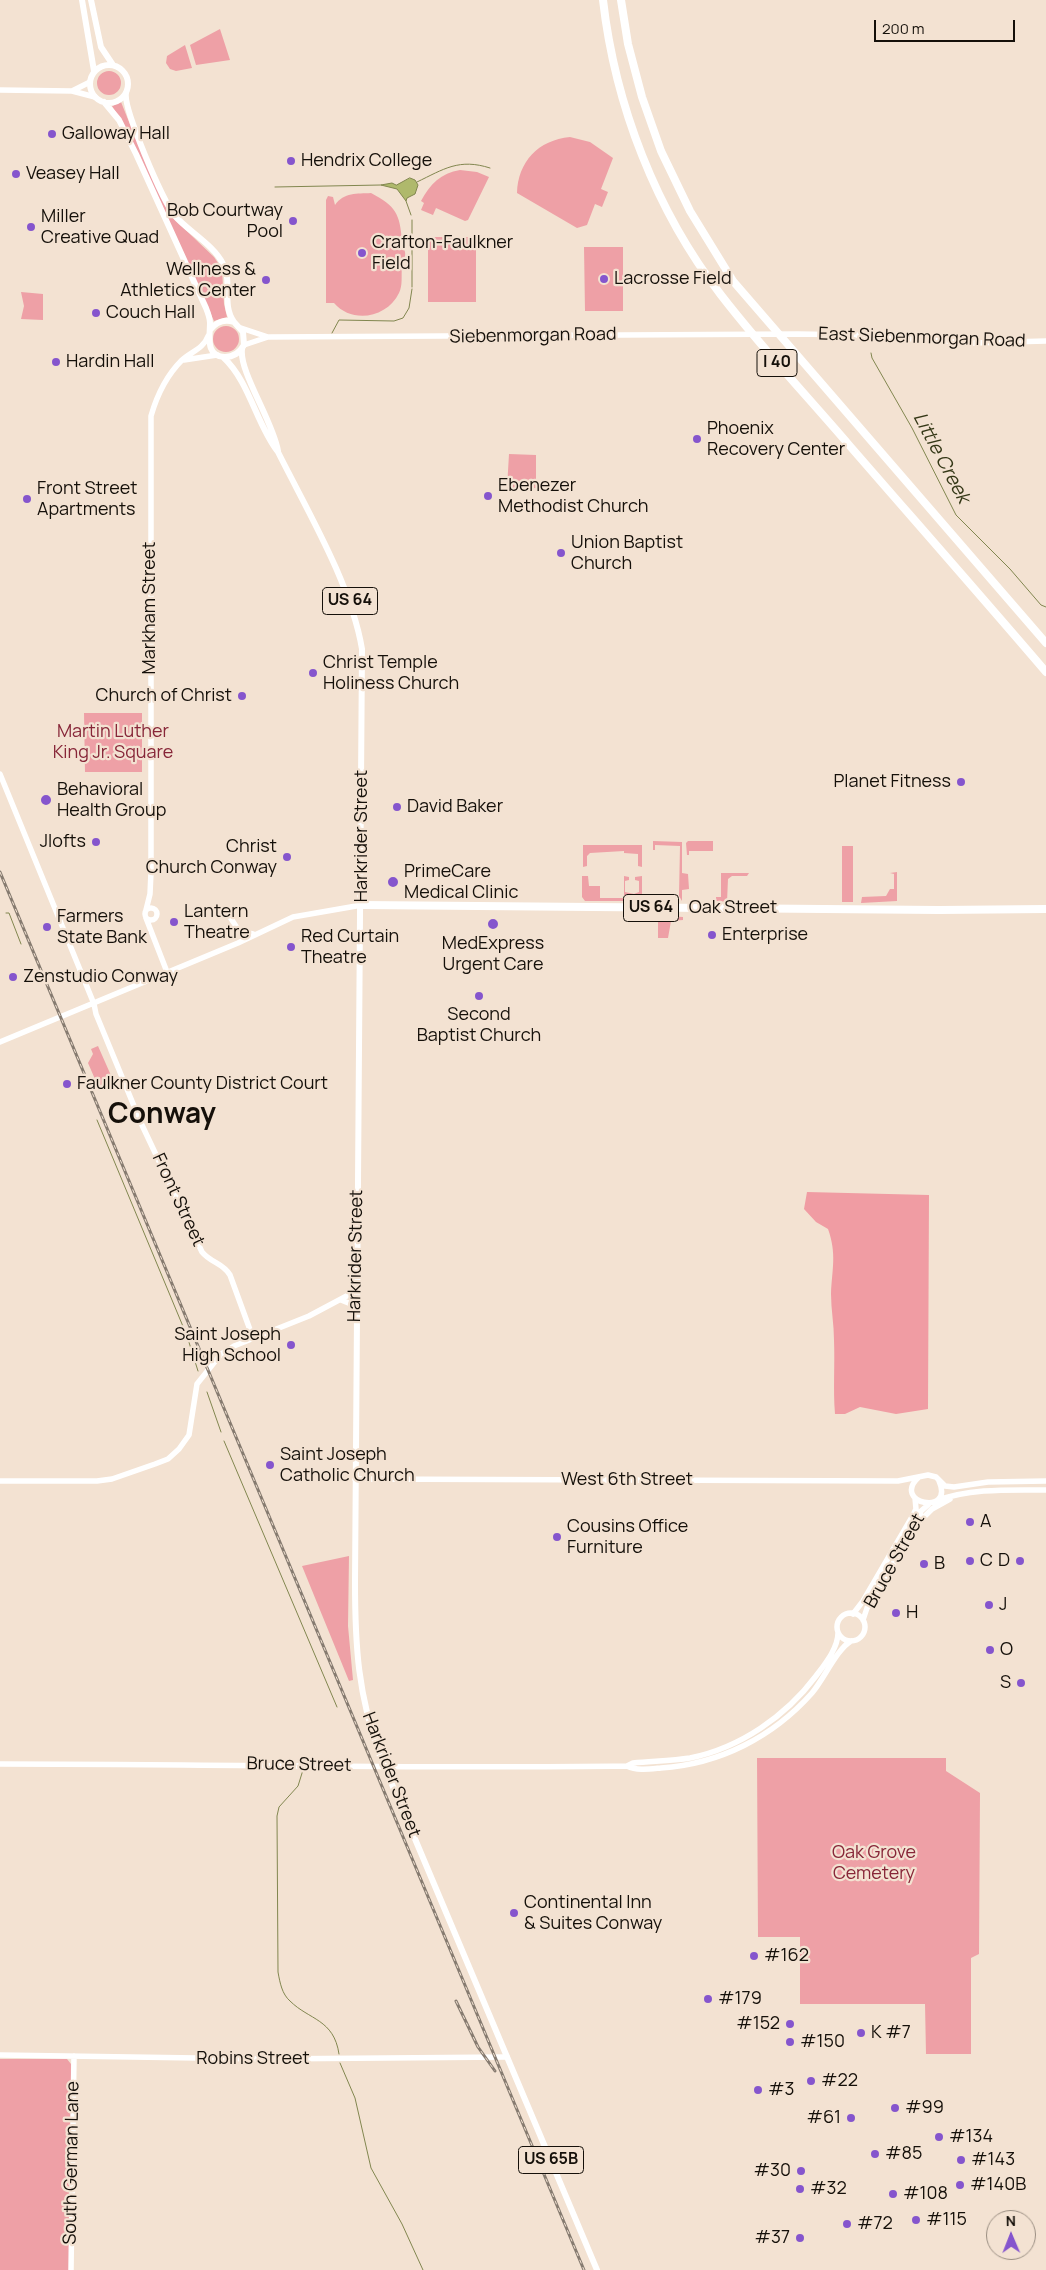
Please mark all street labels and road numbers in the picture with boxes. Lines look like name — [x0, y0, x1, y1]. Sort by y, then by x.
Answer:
street label: Siebenmorgan Road — [449, 324, 617, 348]
street label: East Siebenmorgan Road — [818, 324, 1026, 352]
road number: I 40 — [757, 349, 797, 376]
street label: Markham Street — [139, 542, 161, 674]
road number: US 64 — [322, 588, 378, 614]
street label: Harkrider Street — [351, 770, 373, 902]
road number: US 64 — [624, 894, 678, 921]
street label: Oak Street — [689, 897, 777, 919]
street label: Front Street — [147, 1150, 209, 1250]
street label: Harkrider Street — [344, 1190, 368, 1322]
street label: West 6th Street — [561, 1469, 693, 1491]
street label: Bruce Street — [860, 1510, 930, 1612]
street label: Harkrider Street — [357, 1709, 425, 1841]
street label: Bruce Street — [246, 1753, 352, 1777]
street label: Robins Street — [196, 2048, 310, 2070]
street label: South German Lane — [60, 2081, 84, 2245]
road number: US 65B — [518, 2146, 584, 2174]

